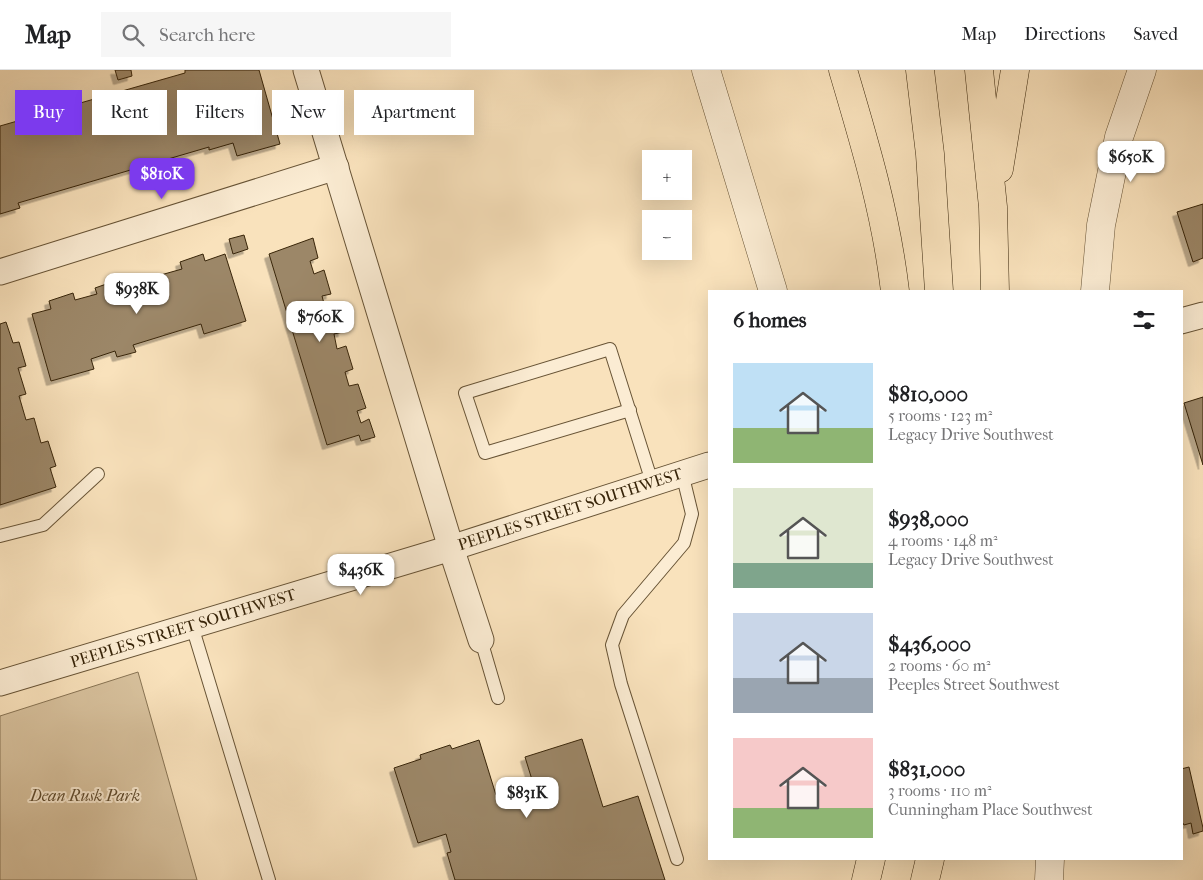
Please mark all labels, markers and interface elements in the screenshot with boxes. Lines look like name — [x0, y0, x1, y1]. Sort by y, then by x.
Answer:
search box — [101, 12, 451, 57]
text: Map — [25, 21, 71, 49]
icon: search — [119, 21, 147, 49]
text: Search here — [159, 24, 255, 46]
text: Map — [962, 24, 996, 45]
text: Directions — [1024, 24, 1105, 45]
text: Saved — [1133, 24, 1178, 45]
chip: Buy — [15, 90, 82, 135]
chip: Rent — [92, 90, 167, 135]
chip: Filters — [177, 90, 262, 135]
chip: New — [272, 90, 344, 135]
chip: Apartment — [354, 90, 474, 135]
pin: $650K — [1096, 140, 1166, 183]
text: $650K — [1109, 147, 1153, 166]
map controls — [642, 150, 692, 260]
button: + — [642, 150, 692, 200]
pin: $810K — [127, 158, 197, 200]
text: $810K — [141, 164, 183, 183]
button: − — [642, 210, 692, 260]
pin: $938K — [102, 272, 172, 315]
text: $938K — [115, 279, 159, 298]
pin: $760K — [285, 300, 355, 343]
icon: filters — [1130, 306, 1158, 334]
text: $760K — [297, 307, 343, 326]
text: 6 homes — [733, 308, 807, 332]
text: $810,000 — [888, 382, 968, 406]
icon: home — [773, 383, 833, 443]
text: 5 rooms · 123 m² — [888, 406, 992, 425]
text: Legacy Drive Southwest — [888, 425, 1054, 444]
street label: PEEPLES STREET SOUTHWEST — [455, 464, 685, 554]
text: $938,000 — [888, 507, 969, 531]
icon: home — [773, 508, 833, 568]
text: 4 rooms · 148 m² — [888, 531, 997, 550]
text: Legacy Drive Southwest — [888, 550, 1054, 569]
pin: $436K — [326, 554, 396, 596]
text: $436K — [338, 560, 384, 579]
street label: PEEPLES STREET SOUTHWEST — [68, 584, 298, 671]
text: $436,000 — [888, 632, 971, 656]
icon: home — [773, 633, 833, 693]
text: 2 rooms · 60 m² — [888, 656, 991, 675]
text: Peeples Street Southwest — [888, 675, 1060, 694]
text: $831,000 — [888, 757, 965, 781]
icon: home — [773, 758, 833, 818]
pin: $831K — [492, 776, 562, 819]
text: 3 rooms · 110 m² — [888, 781, 992, 800]
text: $831K — [507, 783, 547, 802]
park label: Dean Rusk Park — [29, 786, 140, 805]
text: Cunningham Place Southwest — [888, 800, 1093, 819]

